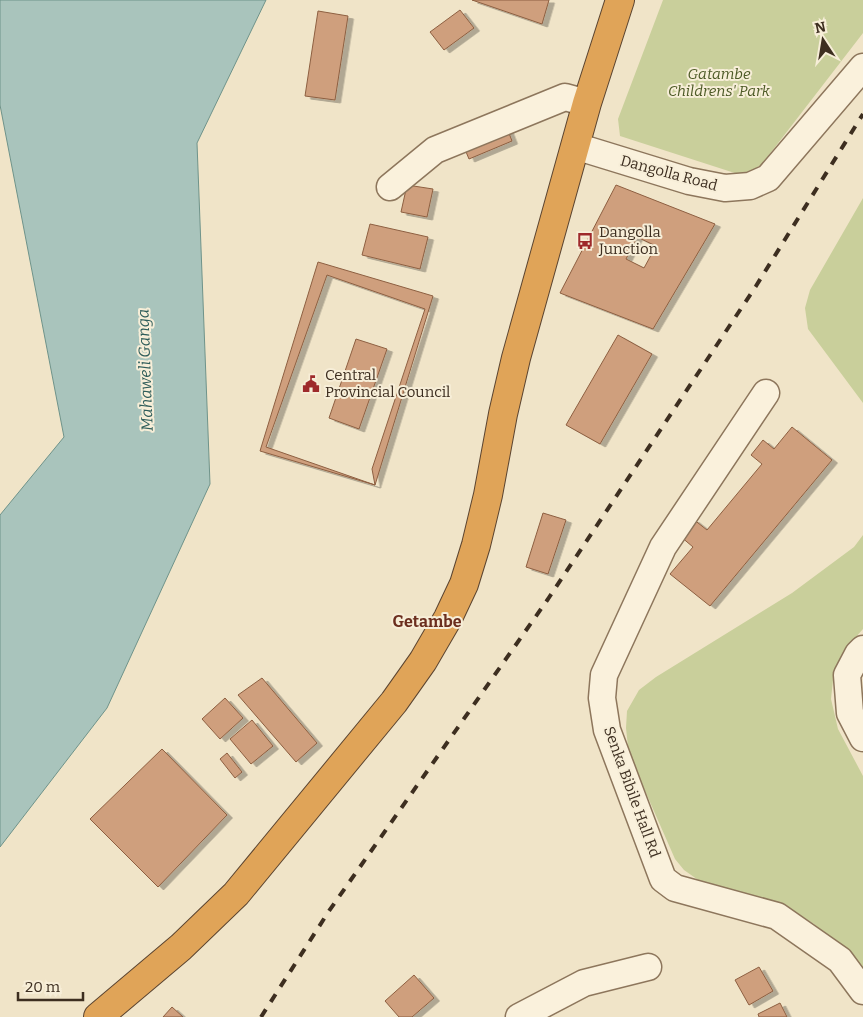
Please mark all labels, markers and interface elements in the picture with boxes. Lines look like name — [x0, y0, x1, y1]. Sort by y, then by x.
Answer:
north arrow — [798, 15, 848, 65]
text: N — [813, 18, 828, 37]
park label: Gatambe Childrens' Park — [668, 65, 771, 100]
street label: Dangolla Road — [618, 151, 720, 195]
place label: Dangolla Junction — [598, 223, 661, 258]
bus stop icon: Dangolla Junction — [575, 231, 595, 251]
water label: Mahaweli Ganga — [133, 308, 157, 432]
place label: Central Provincial Council — [325, 366, 450, 401]
public building icon: Central Provincial Council — [301, 374, 321, 394]
district label: Getambe — [393, 612, 462, 631]
street label: Senka Bibile Hall Rd — [600, 724, 664, 860]
scale bar — [18, 970, 82, 1002]
text: 20 m — [25, 978, 61, 996]

